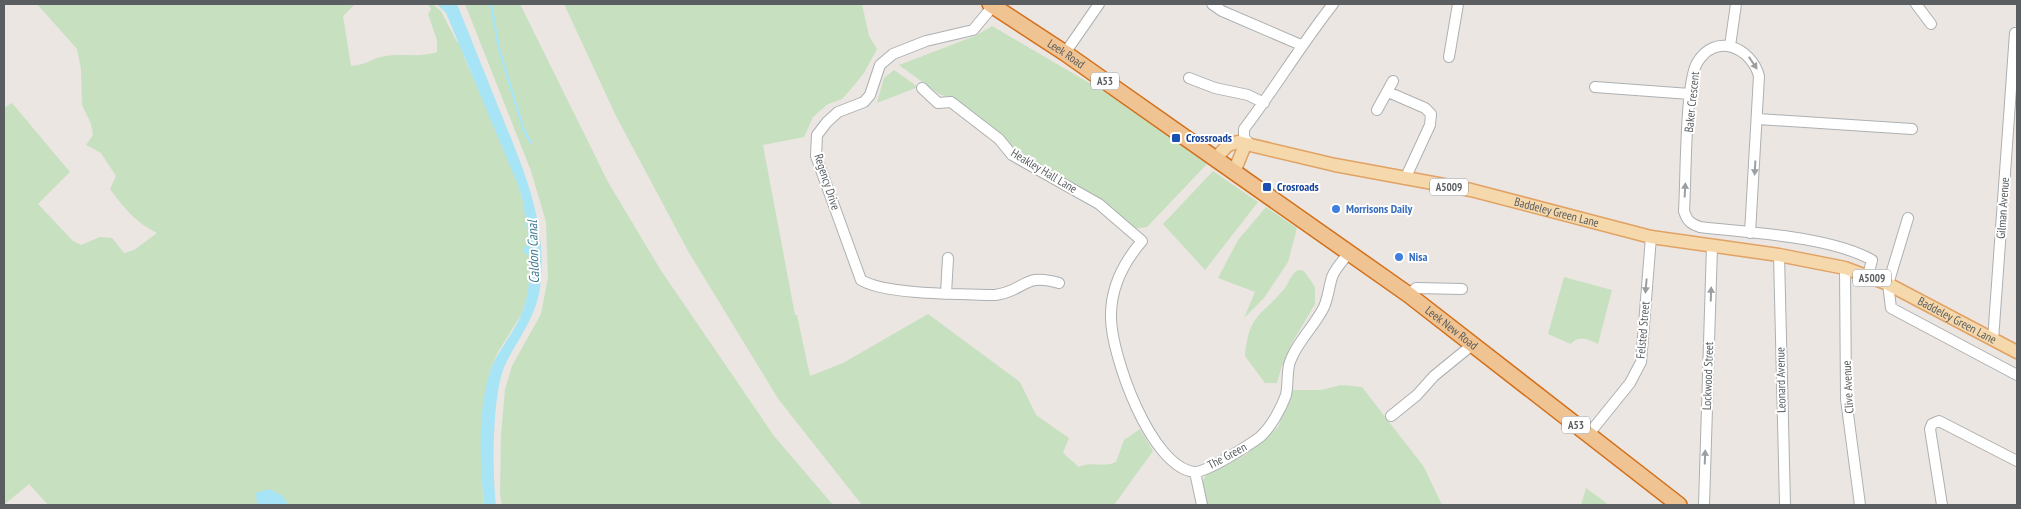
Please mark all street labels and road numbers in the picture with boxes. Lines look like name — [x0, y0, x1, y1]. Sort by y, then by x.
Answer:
street label: Leek Road — [1045, 36, 1088, 72]
street label: Baker Crescent — [1681, 70, 1702, 133]
road number: A53 — [1091, 72, 1119, 90]
street label: Heakley Hall Lane — [1009, 145, 1080, 196]
street label: Regency Drive — [811, 152, 844, 212]
street label: Gilman Avenue — [1993, 177, 2012, 239]
road number: A5009 — [1430, 178, 1468, 196]
street label: Baddeley Green Lane — [1513, 194, 1601, 230]
road number: A5009 — [1853, 270, 1891, 286]
street label: Baddeley Green Lane — [1915, 293, 1999, 347]
street label: Felsted Street — [1633, 300, 1653, 359]
street label: Leek New Road — [1423, 303, 1481, 353]
street label: Lockwood Street — [1699, 341, 1716, 410]
street label: Leonard Avenue — [1772, 347, 1789, 413]
street label: Clive Avenue — [1839, 360, 1856, 414]
road number: A53 — [1562, 416, 1590, 434]
street label: The Green — [1205, 439, 1249, 472]

